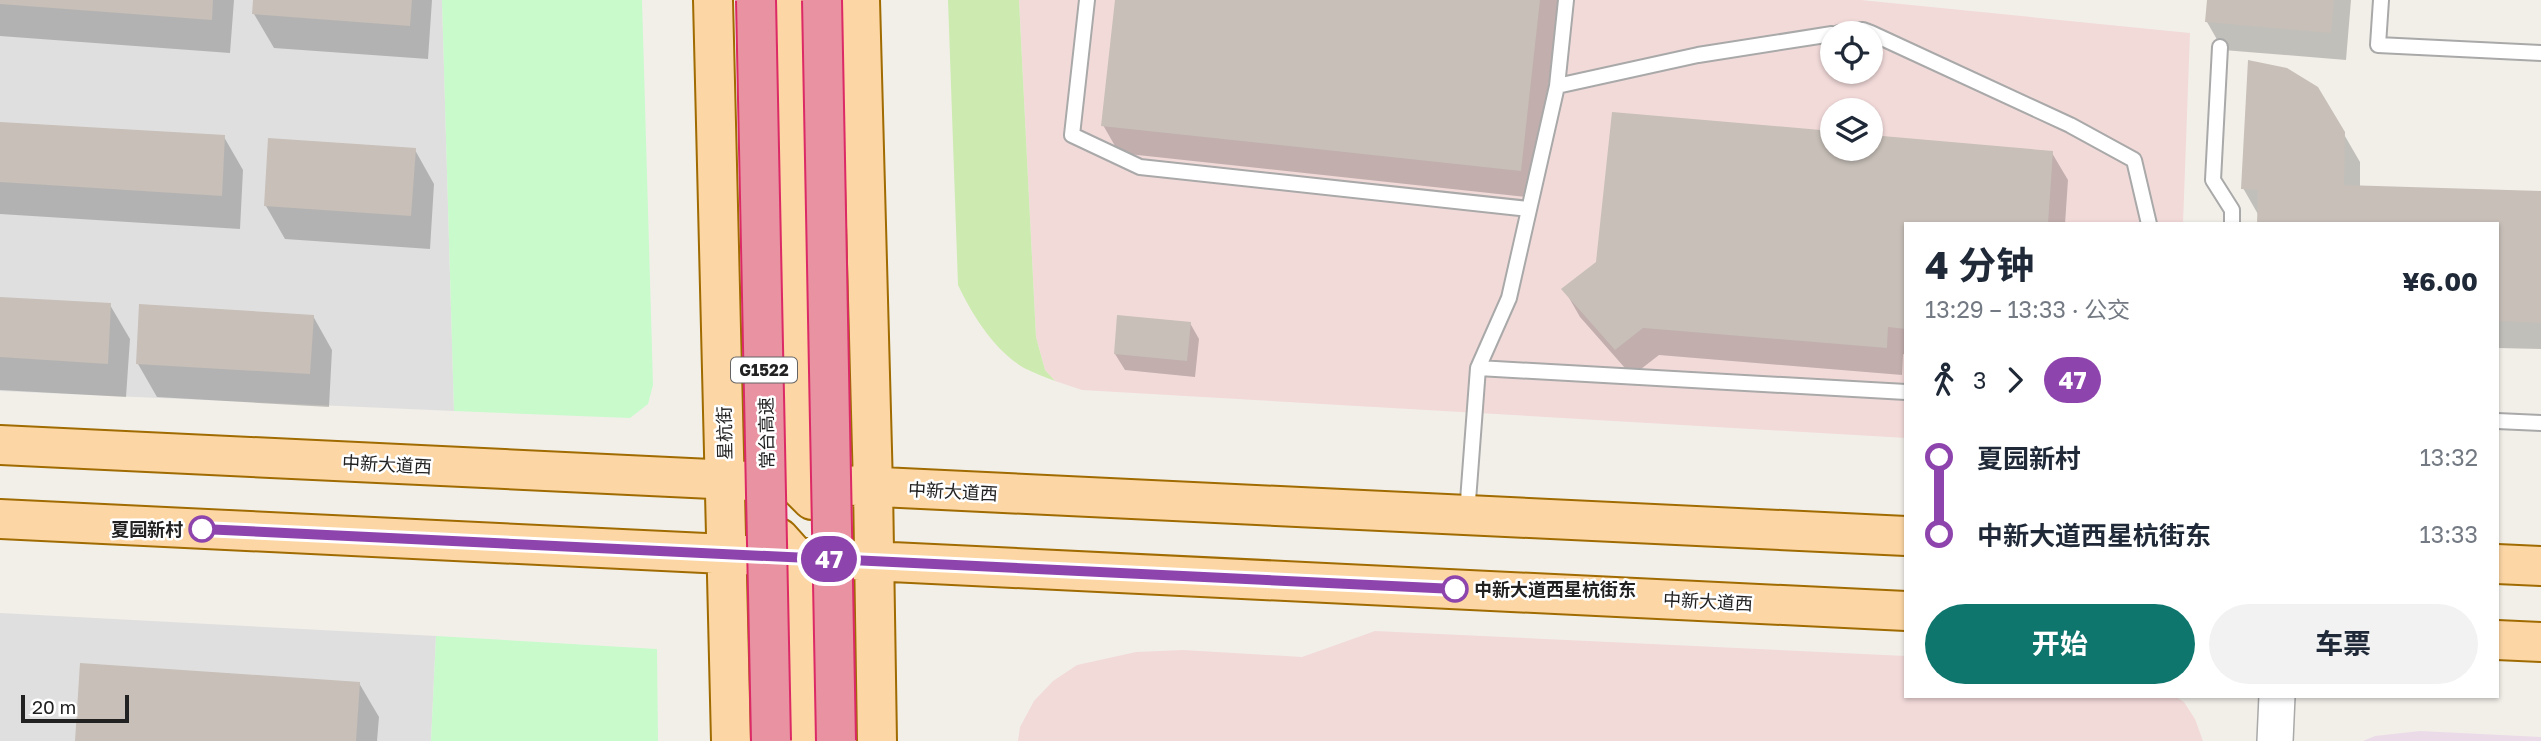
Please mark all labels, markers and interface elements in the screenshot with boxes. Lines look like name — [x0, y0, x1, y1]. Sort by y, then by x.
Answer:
map controls — [1820, 21, 1883, 161]
button: locate — [1820, 21, 1883, 84]
button: layers — [1820, 98, 1883, 161]
text: 4 分钟 — [1925, 242, 2034, 287]
text: ¥6.00 — [2402, 266, 2478, 297]
text: 13:29 – 13:33 · 公交 — [1925, 295, 2130, 323]
road number: G1522 — [731, 358, 797, 382]
icon: walk — [1925, 361, 1963, 399]
icon: forward — [1996, 361, 2034, 399]
text: 47 — [2058, 365, 2087, 394]
text: 3 — [1973, 366, 1986, 394]
street label: 常台高速 — [754, 397, 778, 469]
street label: 星杭街 — [713, 406, 735, 460]
text: 夏园新村 — [1977, 443, 2081, 474]
text: 13:32 — [2420, 443, 2478, 471]
street label: 中新大道西 — [341, 451, 433, 477]
street label: 中新大道西 — [907, 478, 999, 504]
marker: 夏园新村 — [189, 516, 215, 542]
place label: 夏园新村 — [111, 518, 183, 540]
text: 中新大道西星杭街东 — [1977, 520, 2211, 551]
text: 13:33 — [2420, 520, 2478, 548]
line badge: 47 — [798, 536, 860, 582]
text: 47 — [815, 544, 843, 573]
marker: 中新大道西星杭街东 — [1442, 576, 1468, 602]
place label: 中新大道西星杭街东 — [1474, 578, 1636, 600]
street label: 中新大道西 — [1662, 588, 1754, 614]
button: 开始 — [1925, 604, 2195, 684]
button: 车票 — [2209, 604, 2478, 684]
scale bar — [21, 692, 130, 724]
text: 20 m — [32, 695, 76, 718]

